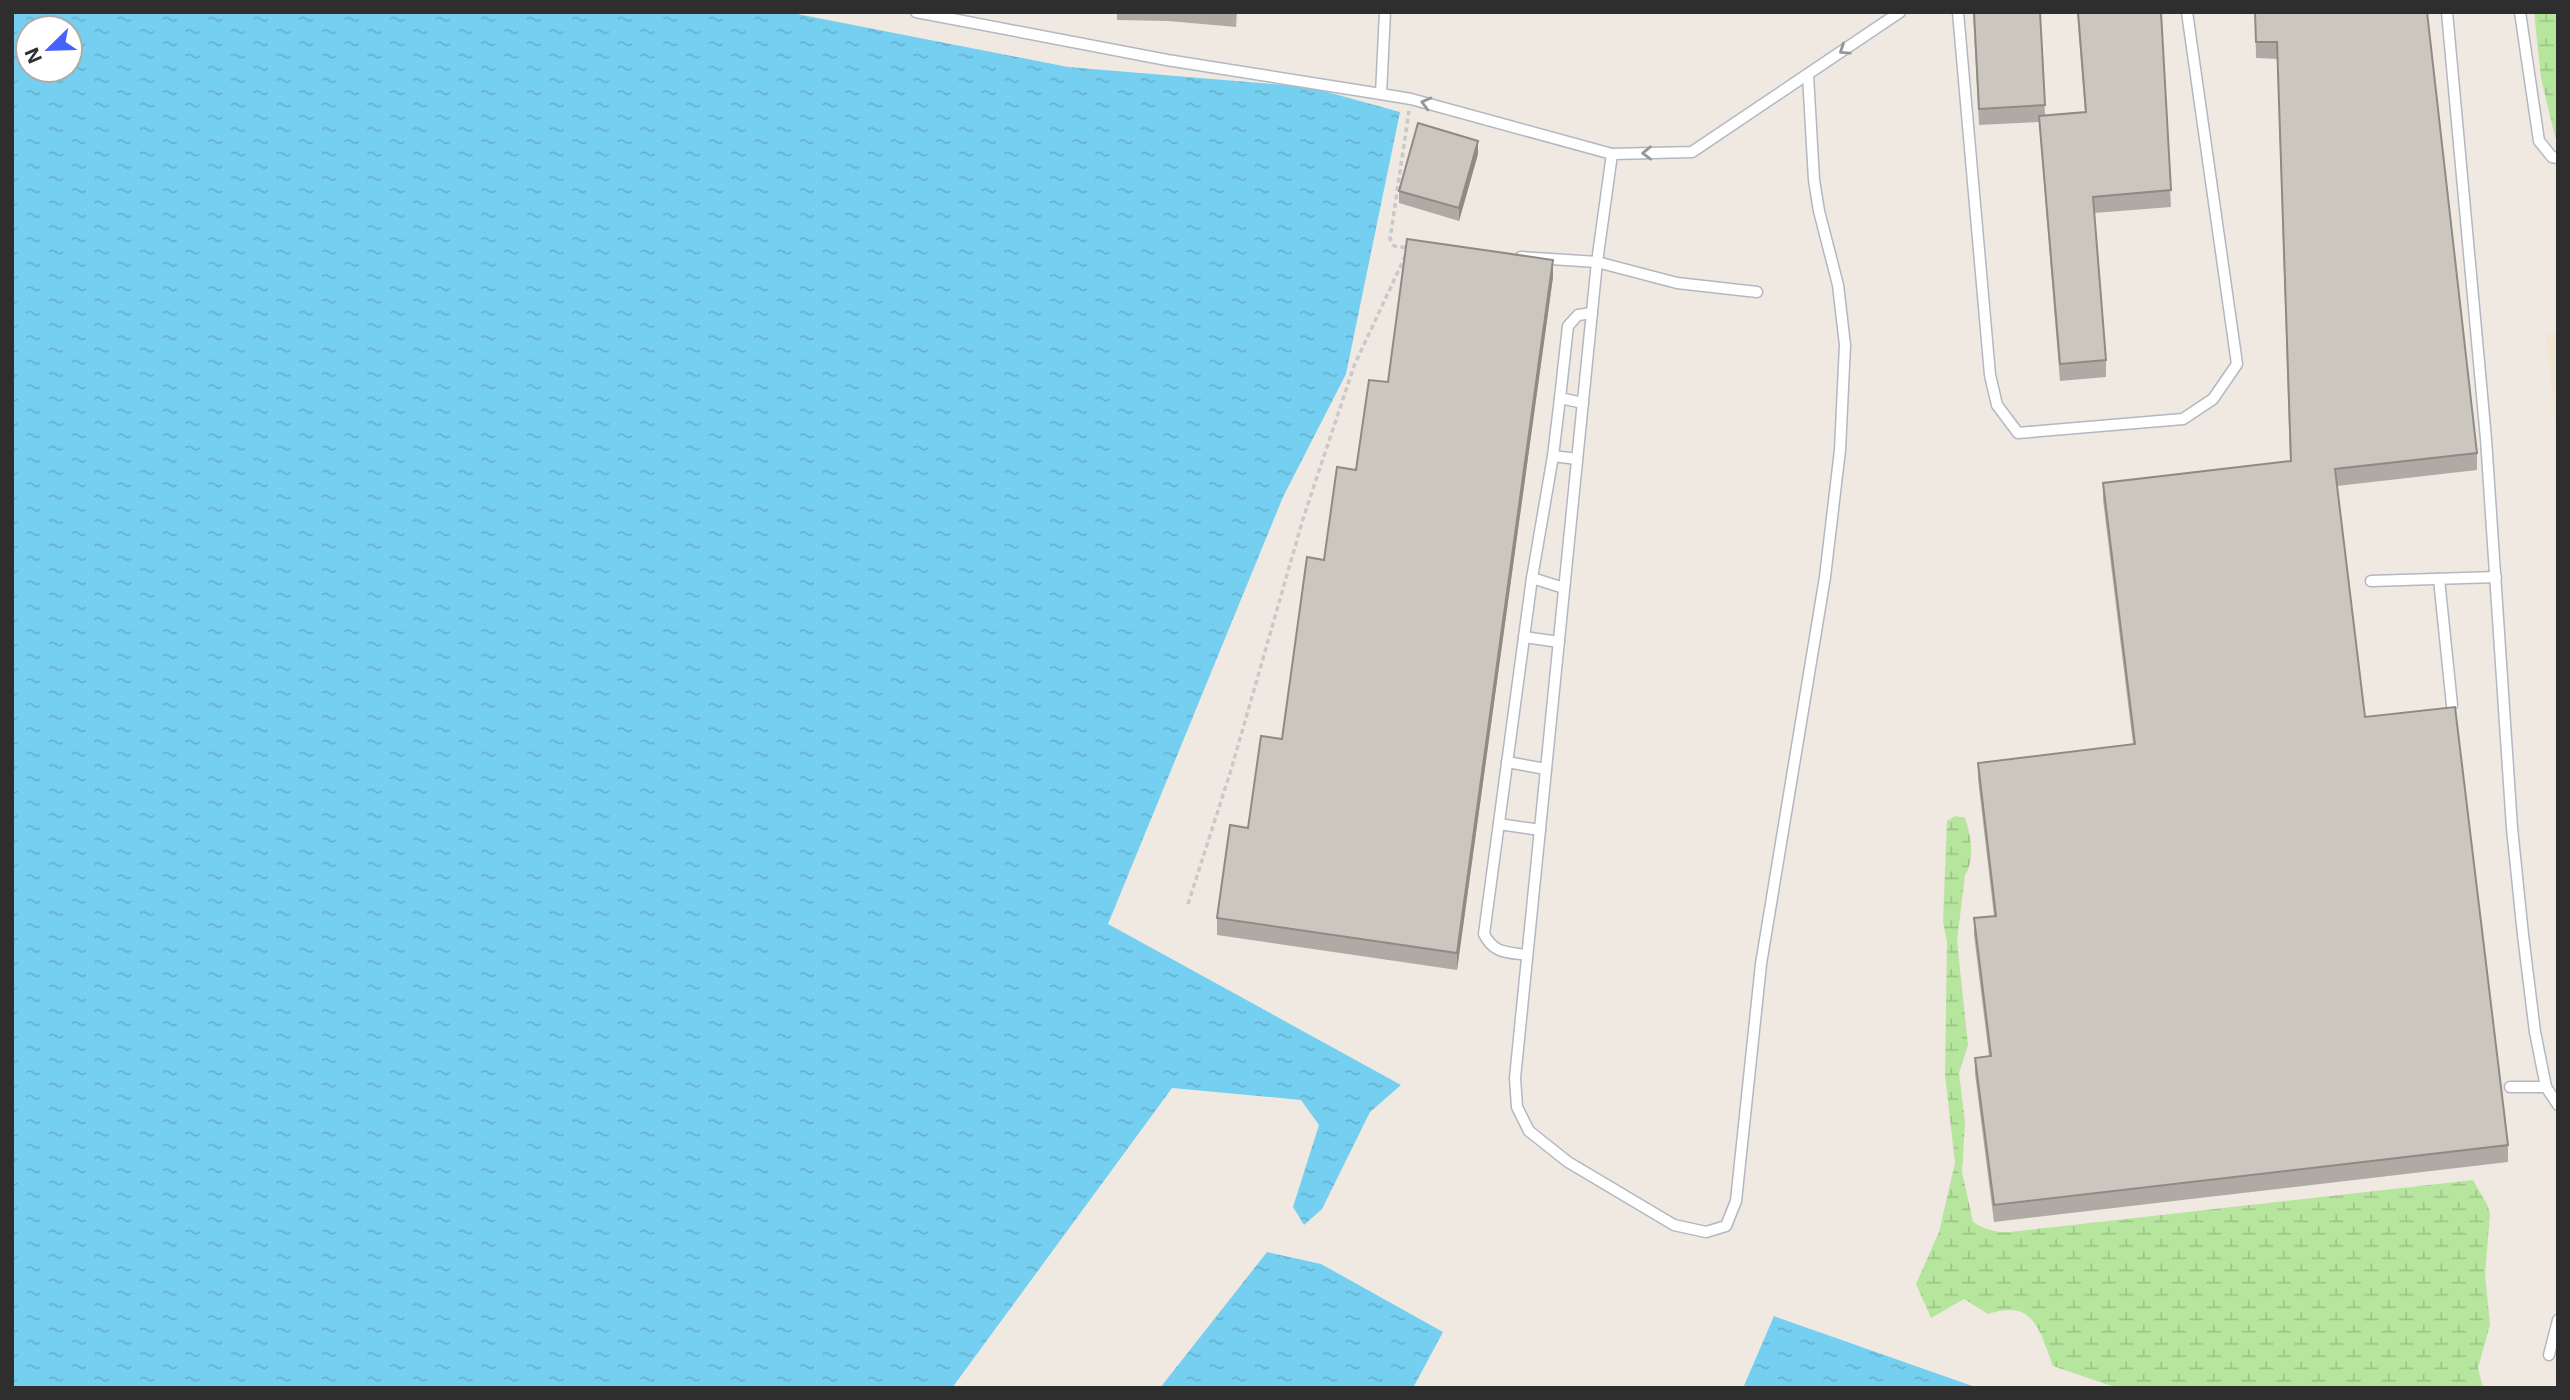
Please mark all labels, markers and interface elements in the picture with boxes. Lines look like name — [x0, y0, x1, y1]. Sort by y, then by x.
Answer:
north arrow — [14, 14, 84, 84]
one-way arrow — [1839, 42, 1852, 55]
text: N — [20, 44, 47, 67]
one-way arrow — [1421, 97, 1433, 111]
one-way arrow — [1641, 145, 1652, 161]

